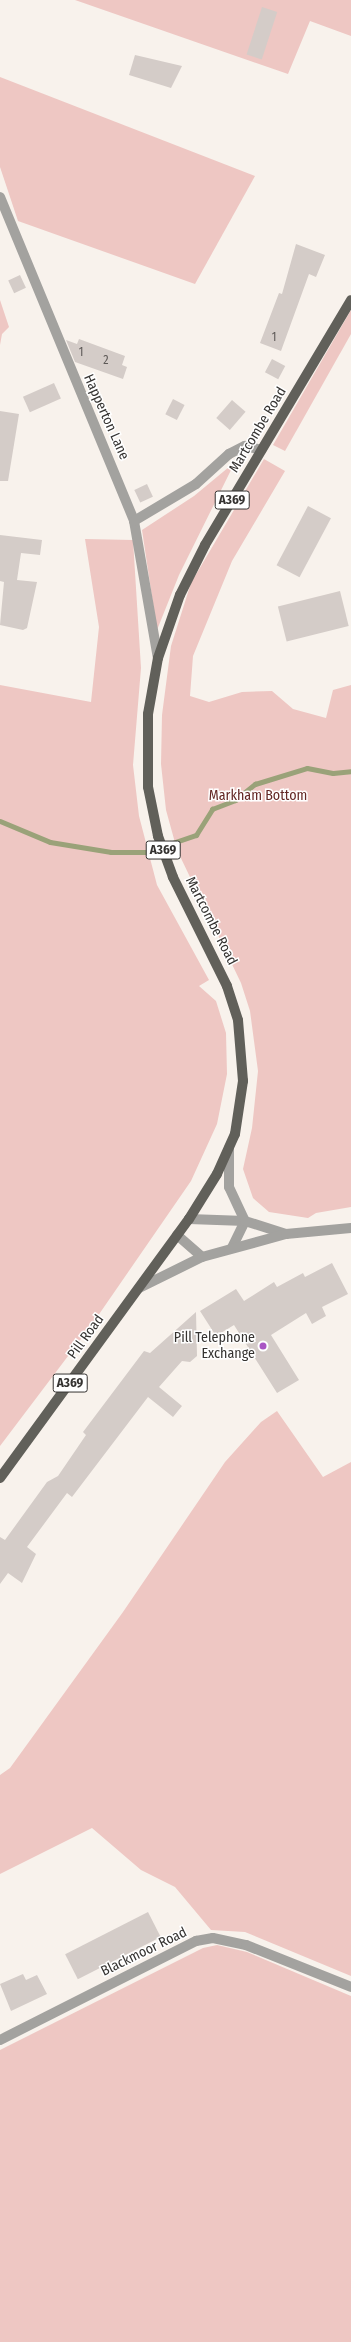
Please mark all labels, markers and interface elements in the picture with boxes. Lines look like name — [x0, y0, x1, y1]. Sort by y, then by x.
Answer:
house number: 1 — [272, 331, 276, 345]
house number: 1 — [79, 346, 83, 360]
house number: 2 — [103, 354, 109, 368]
street label: Happerton Lane — [80, 372, 132, 462]
street label: Martcombe Road — [226, 384, 290, 476]
road number: A369 — [214, 489, 250, 511]
park label: Markham Bottom — [209, 788, 307, 804]
road number: A369 — [145, 839, 181, 861]
street label: Martcombe Road — [182, 874, 240, 968]
street label: Pill Road — [64, 1312, 108, 1362]
place label: Pill Telephone Exchange — [174, 1330, 255, 1362]
marker: Pill Telephone Exchange — [258, 1341, 268, 1351]
road number: A369 — [52, 1372, 88, 1394]
street label: Blackmoor Road — [98, 1924, 190, 1980]

